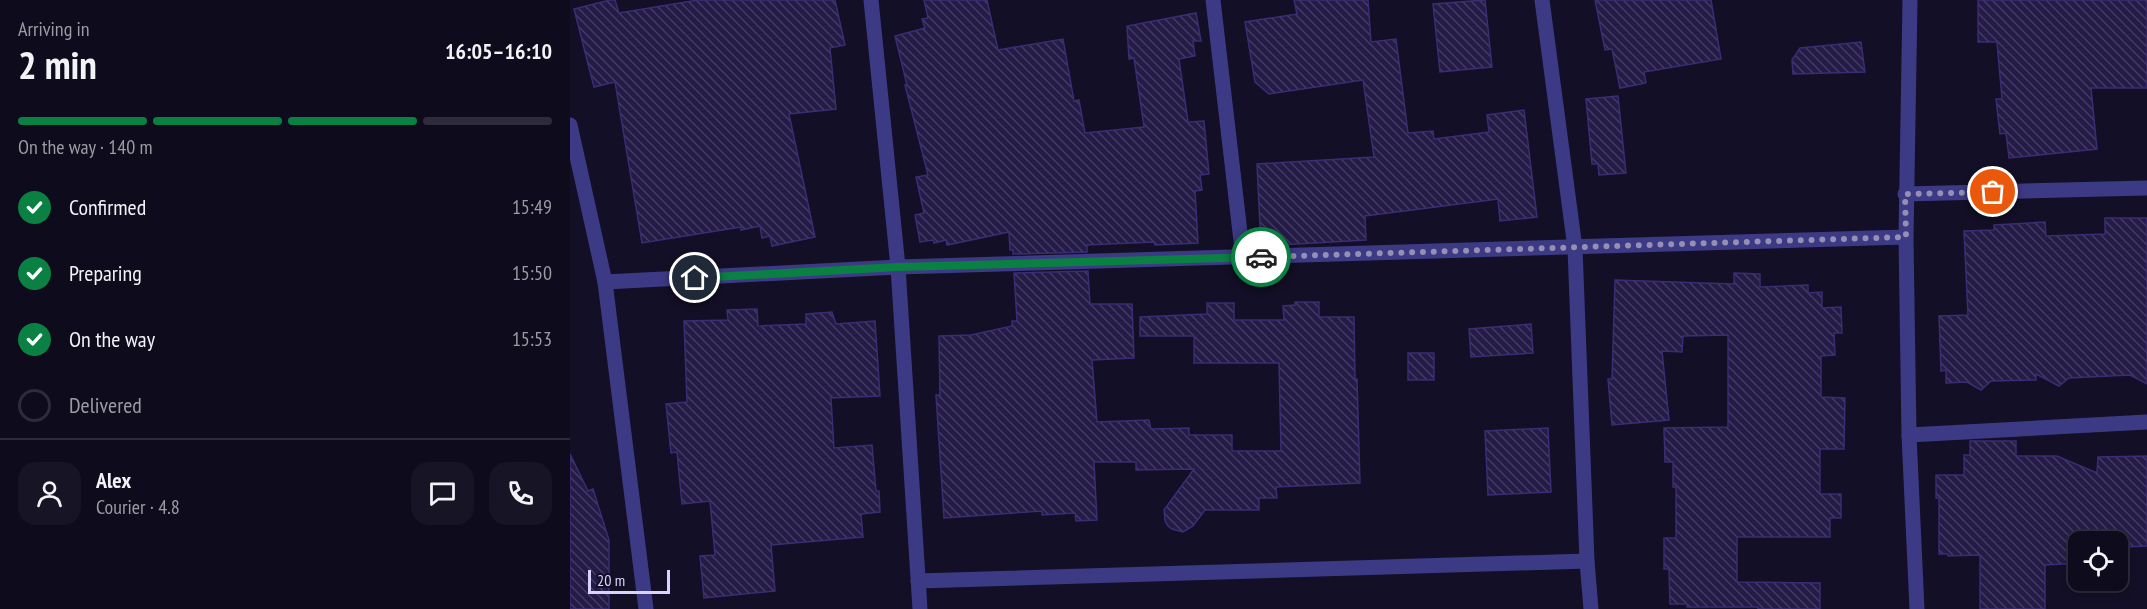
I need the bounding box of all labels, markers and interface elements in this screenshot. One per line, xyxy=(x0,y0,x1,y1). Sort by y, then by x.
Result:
text: Arriving in xyxy=(18,16,90,42)
text: 16:05–16:10 xyxy=(445,37,552,65)
text: 2 min xyxy=(18,39,97,90)
text: On the way · 140 m xyxy=(18,134,153,160)
pin xyxy=(1967,166,2018,217)
icon: bag xyxy=(1976,175,2009,208)
icon: check xyxy=(18,191,51,224)
text: Confirmed xyxy=(69,193,146,221)
text: 15:49 xyxy=(512,194,552,220)
courier xyxy=(1231,227,1291,287)
icon: car xyxy=(1245,241,1278,274)
pin xyxy=(669,252,720,303)
icon: check xyxy=(18,257,51,290)
text: Preparing xyxy=(69,259,142,287)
text: 15:50 xyxy=(512,260,552,286)
icon: home xyxy=(678,261,711,294)
icon: check xyxy=(18,323,51,356)
text: On the way xyxy=(69,325,155,353)
text: 15:53 xyxy=(512,326,552,352)
text: Delivered xyxy=(69,391,142,419)
button: person xyxy=(18,462,81,525)
button: chat xyxy=(411,462,474,525)
button: phone xyxy=(489,462,552,525)
text: Alex xyxy=(96,466,131,494)
text: Courier · 4.8 xyxy=(96,494,180,520)
map controls xyxy=(2068,531,2128,591)
button: locate xyxy=(2068,531,2128,591)
scale bar xyxy=(588,567,670,594)
text: 20 m xyxy=(597,570,625,590)

